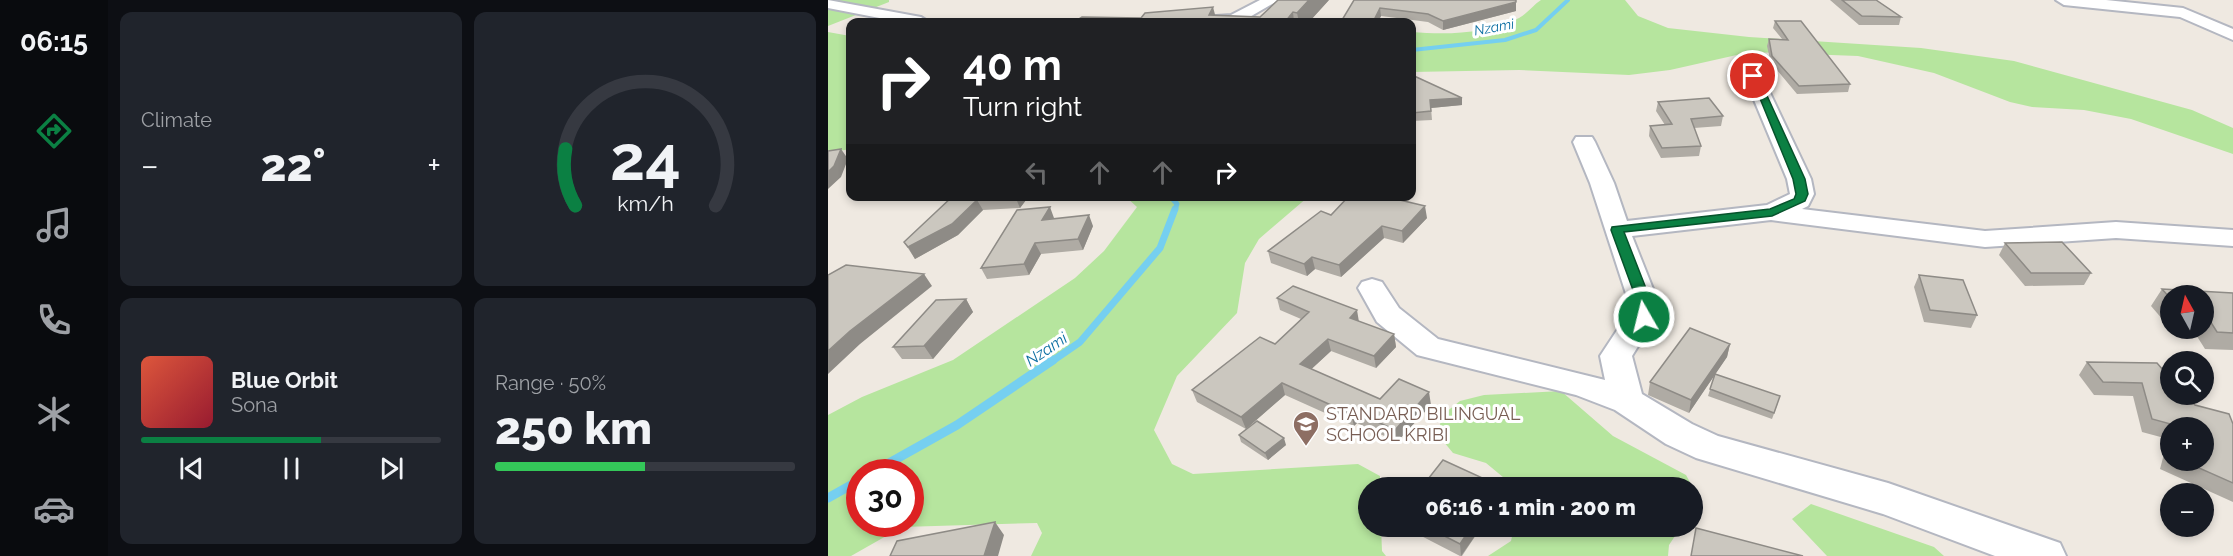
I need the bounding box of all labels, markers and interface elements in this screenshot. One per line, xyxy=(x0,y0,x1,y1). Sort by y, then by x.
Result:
water label: Nzami xyxy=(1473,15,1516,38)
text: 06:15 xyxy=(20,26,88,57)
text: 40 m xyxy=(963,41,1062,90)
icon: right xyxy=(864,42,942,120)
pin xyxy=(1727,50,1778,101)
icon: arrive xyxy=(1736,59,1769,92)
text: Turn right xyxy=(963,91,1082,122)
text: Climate xyxy=(141,108,212,132)
icon: directions xyxy=(33,110,75,152)
text: 24 xyxy=(610,121,680,195)
text: 22° xyxy=(260,139,326,192)
text: − xyxy=(141,146,159,185)
text: + xyxy=(427,146,441,185)
icon: left xyxy=(1020,156,1053,189)
icon: ahead xyxy=(1083,156,1116,189)
icon: ahead xyxy=(1146,156,1179,189)
icon: right xyxy=(1209,156,1242,189)
text: km/h xyxy=(617,191,673,216)
icon: music xyxy=(33,204,75,246)
position arrow xyxy=(1612,285,1676,349)
north arrow xyxy=(2160,285,2214,339)
map controls xyxy=(2160,285,2214,537)
icon: phone xyxy=(33,299,75,341)
water label: Nzami xyxy=(1022,328,1071,370)
button: search xyxy=(2160,351,2214,405)
text: Blue Orbit xyxy=(231,367,338,393)
text: Range · 50% xyxy=(495,371,606,395)
icon: climate xyxy=(33,393,75,435)
text: Sona xyxy=(231,393,278,417)
text: 250 km xyxy=(495,402,652,455)
place label: STANDARD BILINGUAL SCHOOL KRIBI xyxy=(1326,403,1521,445)
school or university icon: STANDARD BILINGUAL SCHOOL KRIBI xyxy=(1291,409,1321,447)
button: + xyxy=(2160,417,2214,471)
icon: previous xyxy=(175,452,208,485)
icon: pause xyxy=(275,452,308,485)
icon: next xyxy=(375,452,408,485)
speed limit sign: 30 xyxy=(846,459,924,537)
button: − xyxy=(2160,483,2214,537)
icon: car xyxy=(33,488,75,530)
text: 06:16 · 1 min · 200 m xyxy=(1425,494,1636,520)

